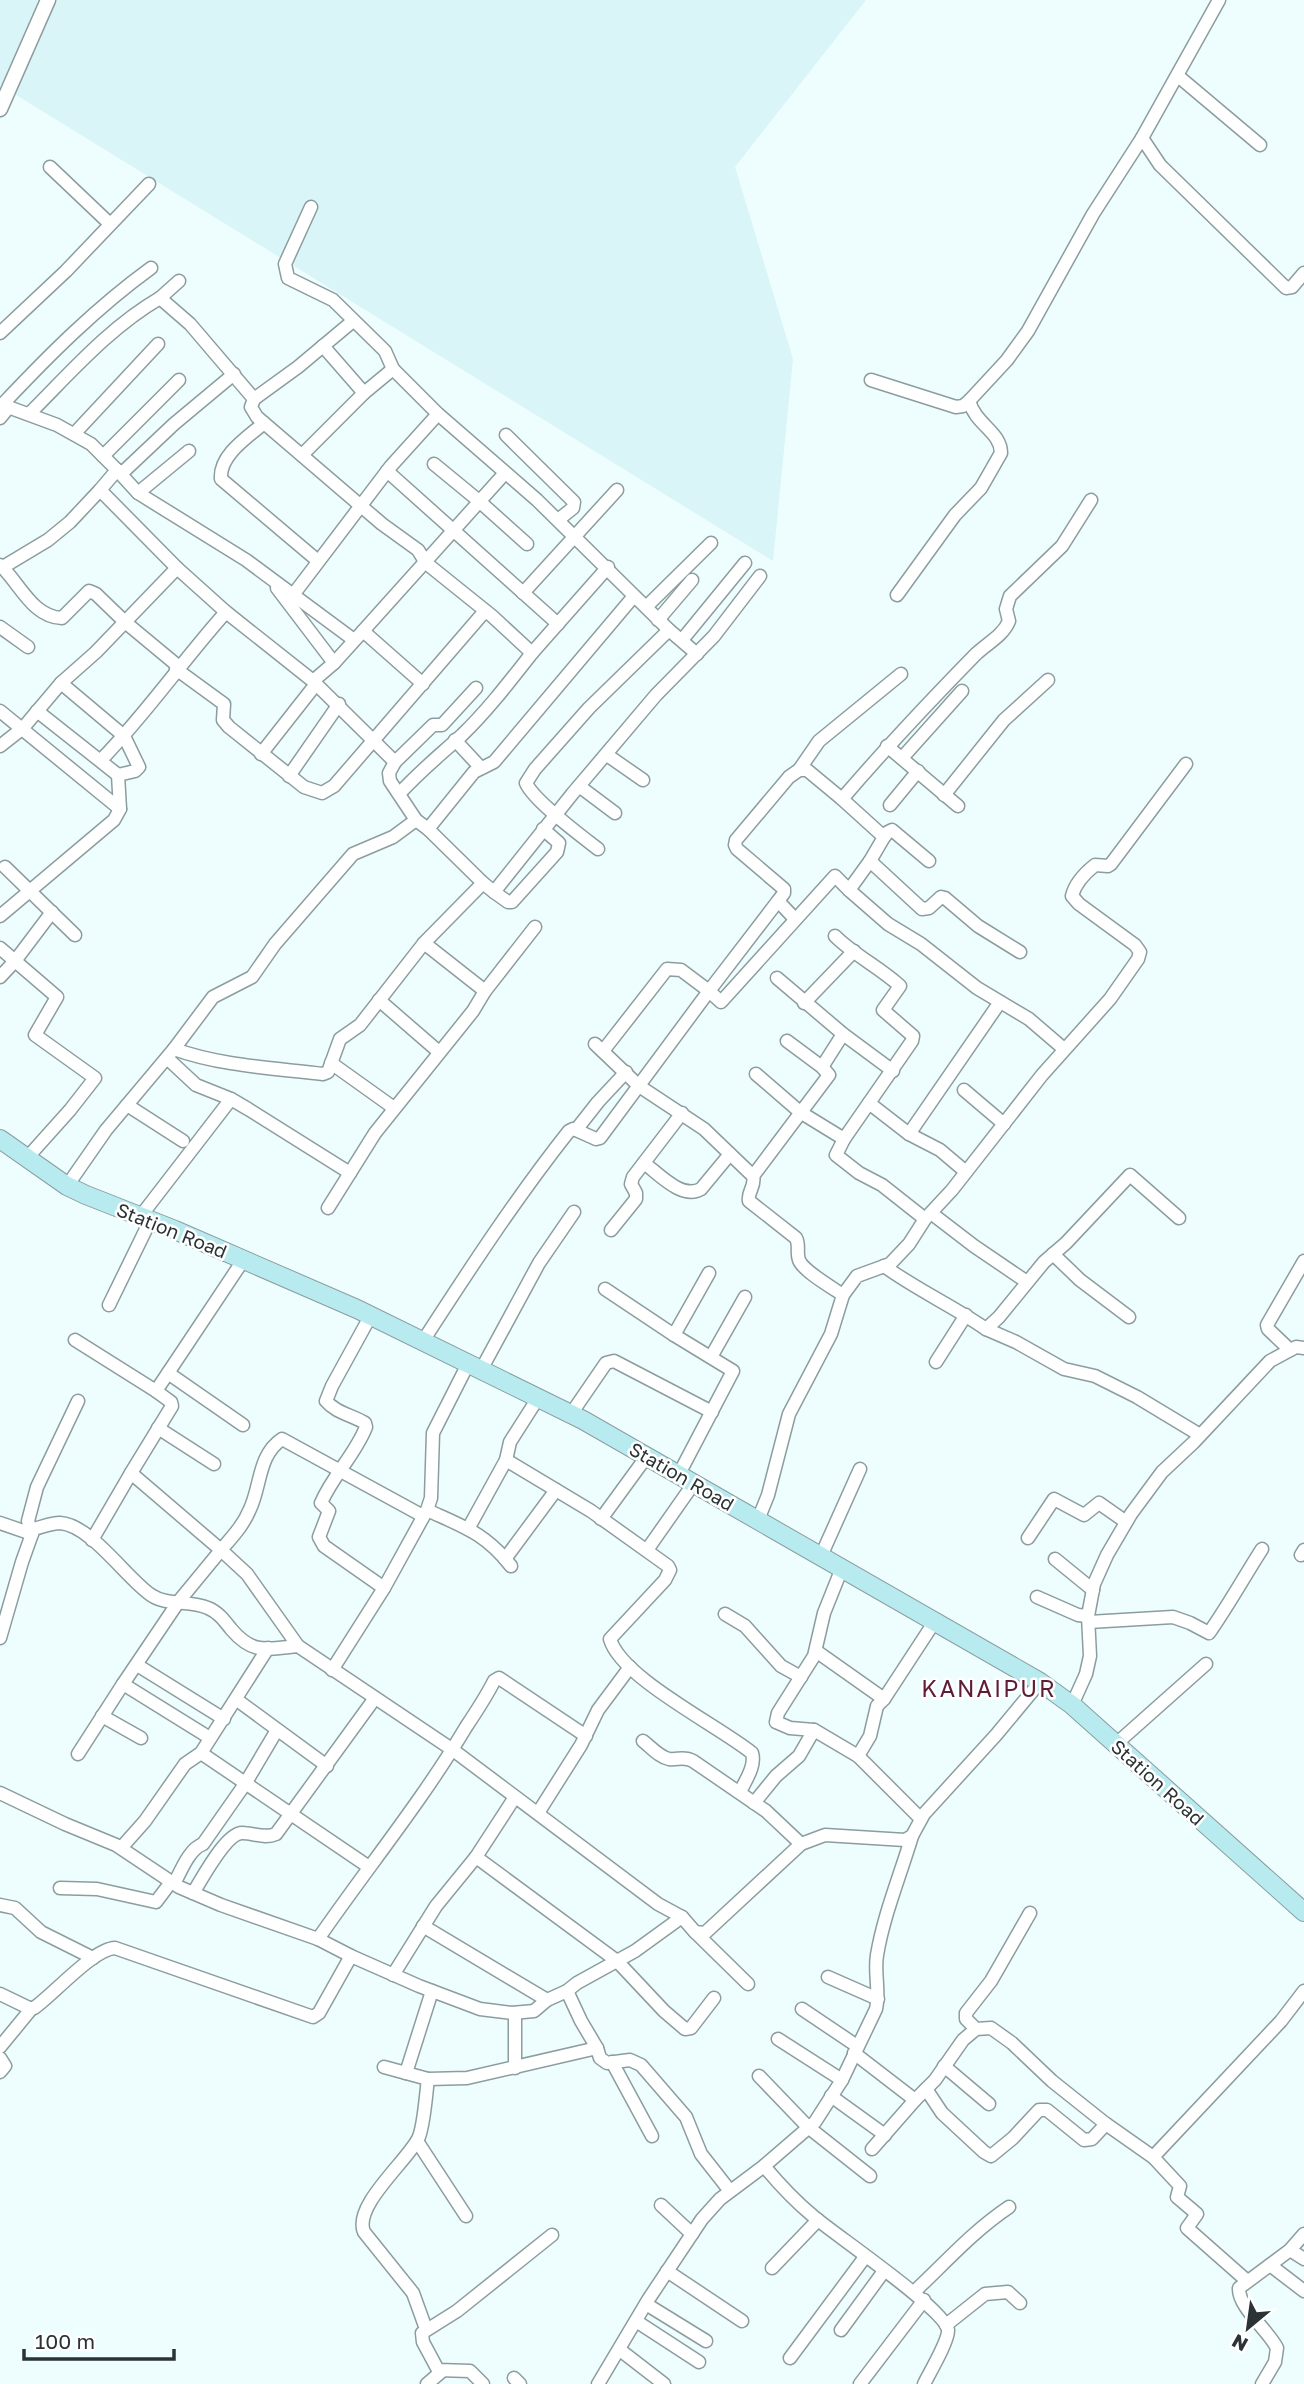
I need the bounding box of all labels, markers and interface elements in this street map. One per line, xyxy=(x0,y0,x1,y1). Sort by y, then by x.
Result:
street label: Station Road xyxy=(113,1197,231,1263)
street label: Station Road xyxy=(626,1437,738,1515)
district label: KANAIPUR xyxy=(921,1674,1057,1702)
street label: Station Road xyxy=(1107,1734,1209,1830)
north arrow xyxy=(1213,2293,1283,2363)
scale bar xyxy=(24,2318,175,2362)
text: 100 m xyxy=(35,2328,95,2354)
text: N xyxy=(1228,2330,1251,2357)

